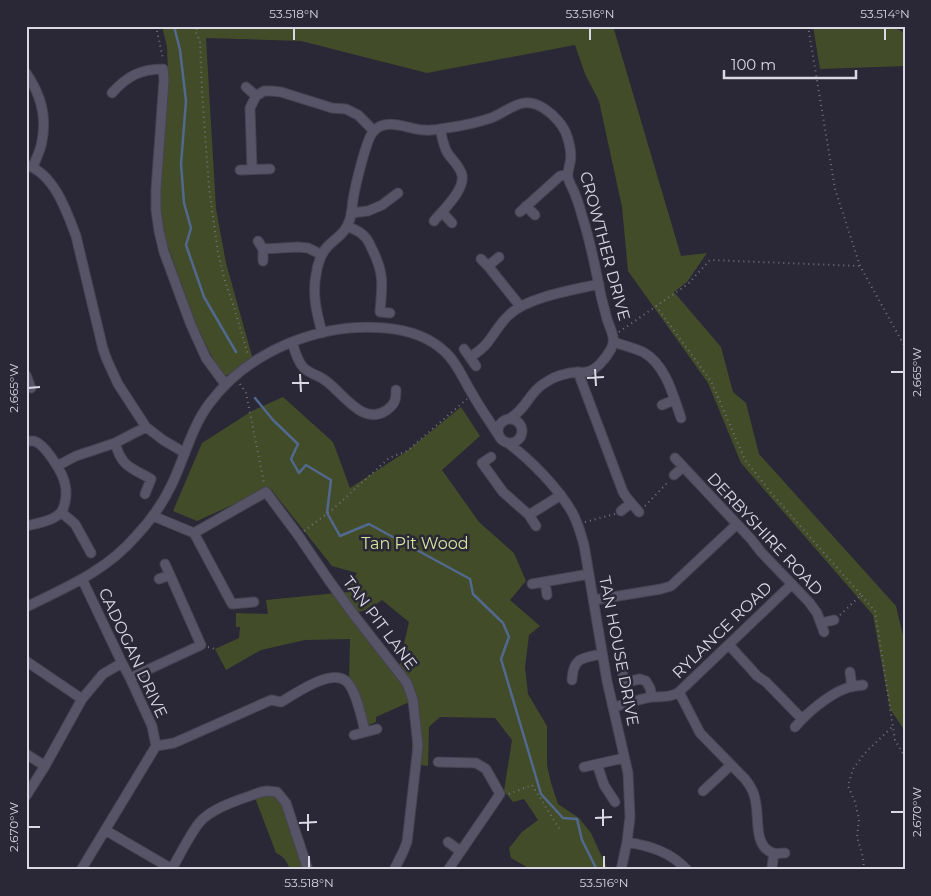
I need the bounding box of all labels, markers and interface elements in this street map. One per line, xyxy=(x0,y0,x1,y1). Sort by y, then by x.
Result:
text: 53.518°N xyxy=(269,6,319,21)
text: 53.516°N xyxy=(565,6,615,21)
text: 53.514°N xyxy=(860,6,910,21)
scale bar xyxy=(724,48,856,80)
text: 100 m xyxy=(731,55,776,74)
street label: CROWTHER DRIVE xyxy=(576,169,634,323)
text: 2.665°W xyxy=(909,347,924,397)
text: 2.665°W xyxy=(6,363,21,413)
street label: DERBYSHIRE ROAD xyxy=(703,469,827,599)
park label: Tan Pit Wood xyxy=(361,534,469,553)
street label: TAN PIT LANE xyxy=(339,573,421,673)
street label: TAN HOUSE DRIVE xyxy=(595,575,643,727)
street label: RYLANCE ROAD xyxy=(668,578,776,682)
street label: CADOGAN DRIVE xyxy=(95,585,171,721)
text: 2.670°W xyxy=(909,787,924,837)
text: 2.670°W xyxy=(6,802,21,852)
text: 53.518°N xyxy=(284,875,334,890)
text: 53.516°N xyxy=(579,875,629,890)

